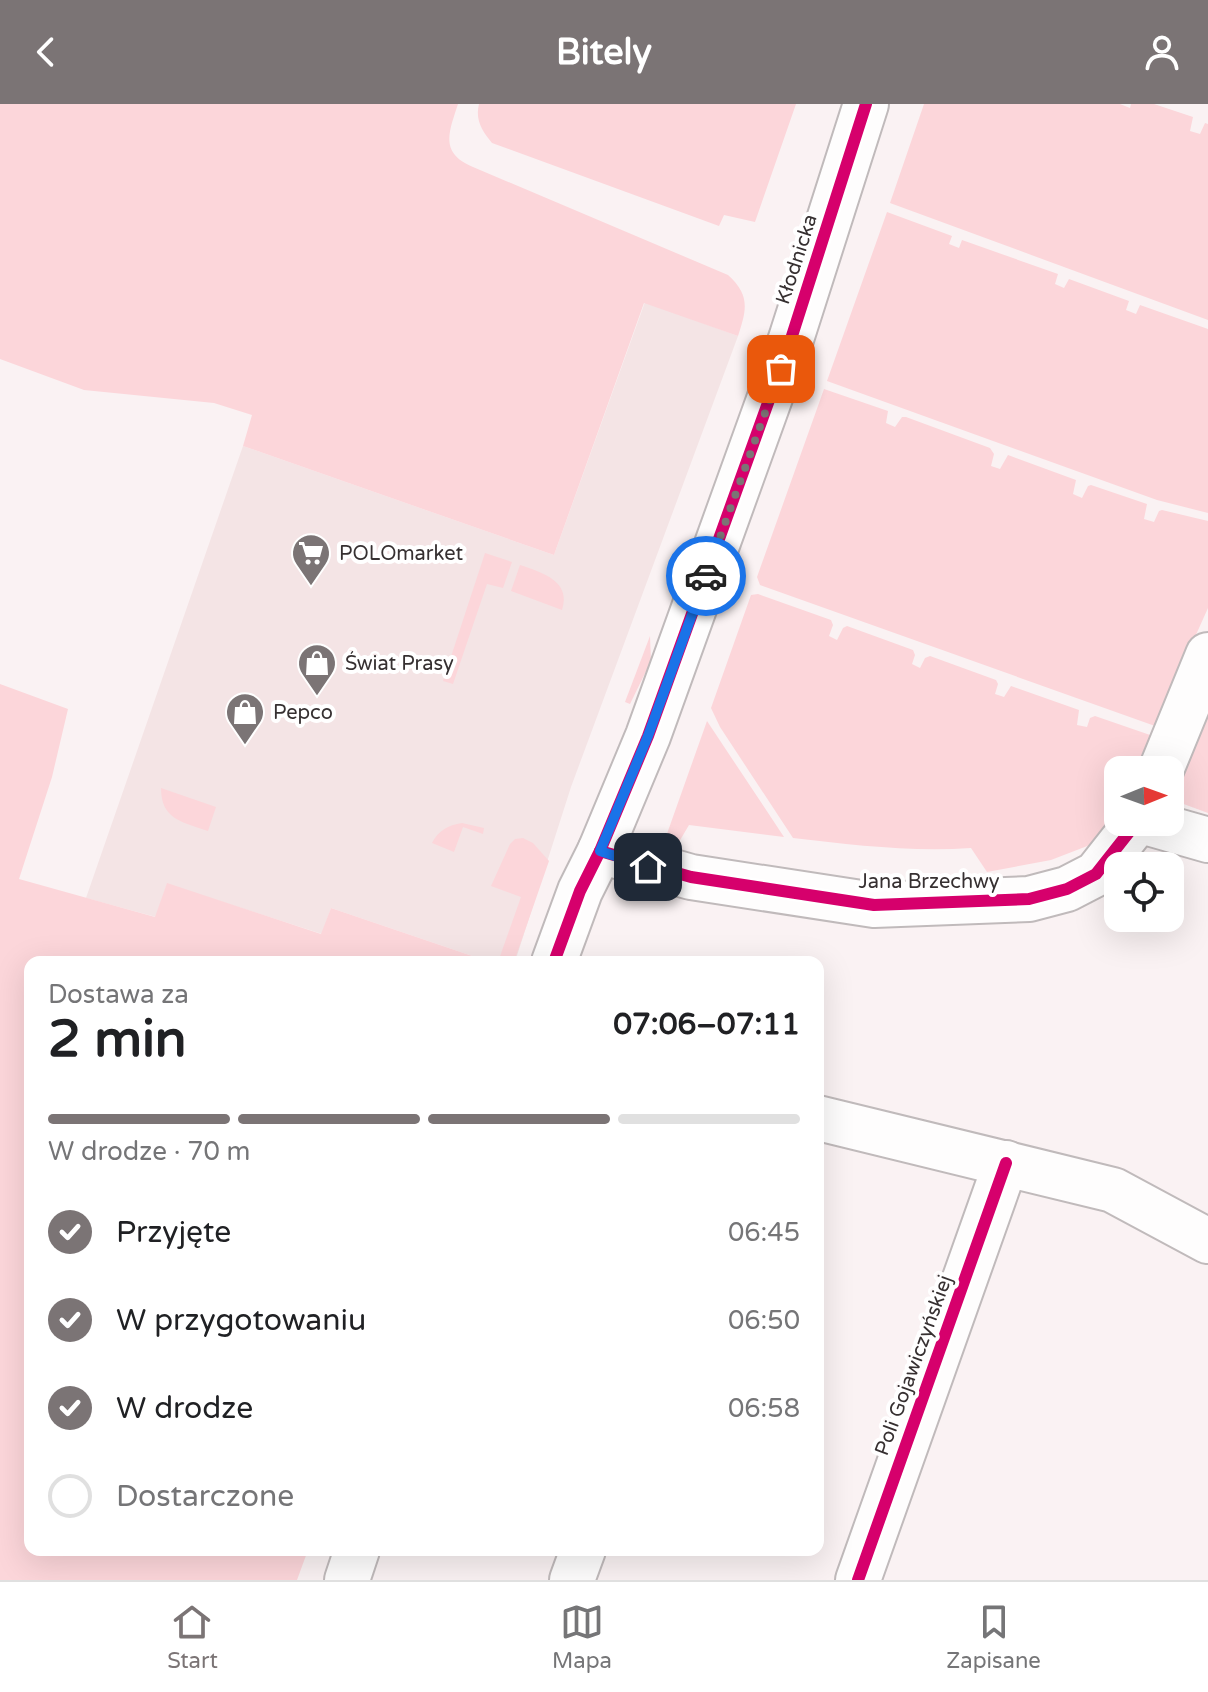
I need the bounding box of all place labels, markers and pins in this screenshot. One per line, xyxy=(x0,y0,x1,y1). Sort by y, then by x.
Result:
pin xyxy=(747,335,815,403)
supermarket icon: POLOmarket xyxy=(290,532,332,587)
place label: POLOmarket xyxy=(339,542,464,566)
shop icon: Świat Prasy xyxy=(296,642,338,697)
place label: Świat Prasy xyxy=(345,651,454,676)
shop icon: Pepco xyxy=(224,691,266,746)
place label: Pepco xyxy=(273,701,333,725)
pin xyxy=(614,833,682,901)

